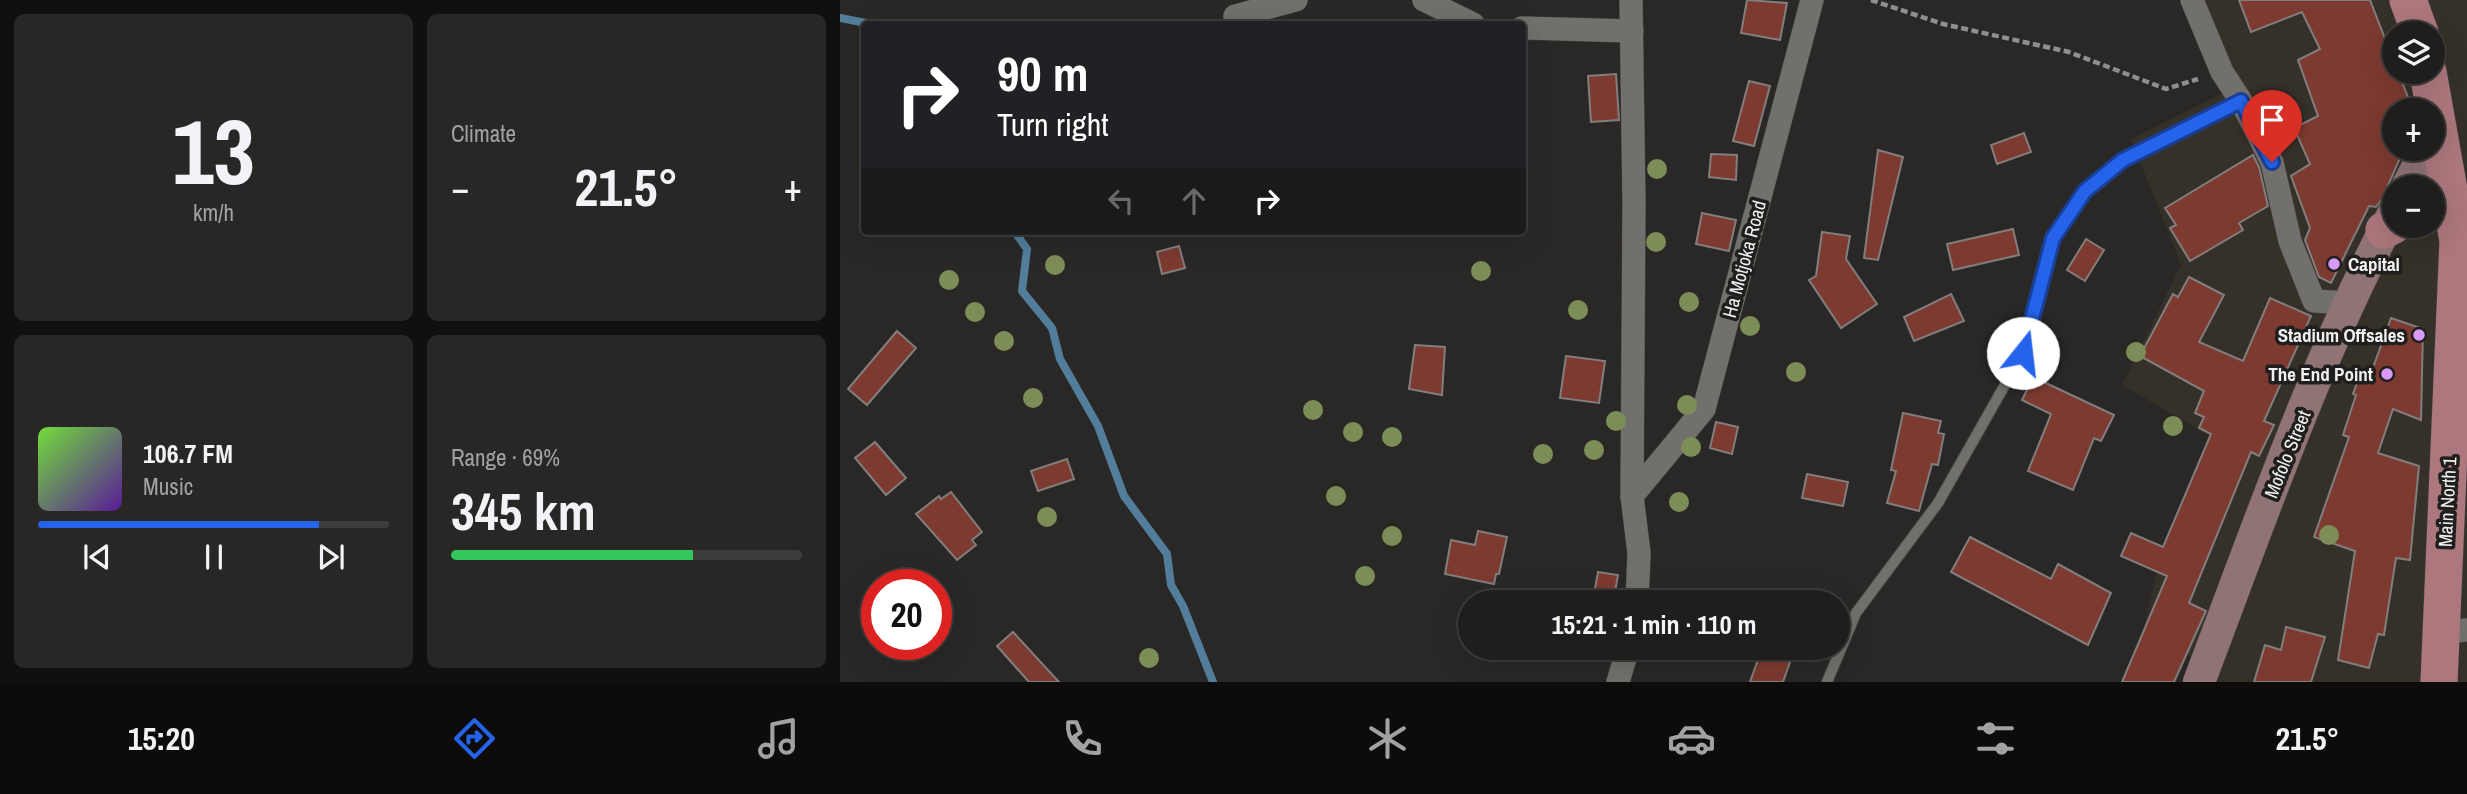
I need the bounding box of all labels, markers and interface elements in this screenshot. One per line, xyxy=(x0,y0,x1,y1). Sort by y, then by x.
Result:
map controls xyxy=(2382,21,2445,238)
button: layers xyxy=(2382,21,2445,84)
text: 90 m xyxy=(997,40,1089,106)
icon: right xyxy=(882,49,973,140)
text: 13 xyxy=(172,90,255,212)
pin xyxy=(2242,90,2302,162)
button: + xyxy=(2382,98,2445,161)
icon: arrive xyxy=(2253,101,2291,139)
text: Turn right xyxy=(997,103,1109,146)
text: Climate xyxy=(451,118,516,149)
text: 21.5° xyxy=(575,152,678,222)
text: − xyxy=(451,162,469,213)
text: + xyxy=(784,162,802,213)
button: − xyxy=(2382,175,2445,238)
icon: left xyxy=(1102,182,1140,220)
icon: ahead xyxy=(1175,182,1213,220)
icon: right xyxy=(1248,182,1286,220)
text: km/h xyxy=(193,197,234,228)
street label: Ha Motjoka Road xyxy=(1716,197,1772,321)
place label: Capital xyxy=(2348,251,2400,277)
marker: Capital xyxy=(2326,256,2342,272)
position arrow xyxy=(1986,316,2060,390)
place label: Stadium Offsales xyxy=(2278,322,2405,348)
marker: Stadium Offsales xyxy=(2411,327,2427,343)
place label: The End Point xyxy=(2268,361,2373,387)
marker: The End Point xyxy=(2379,366,2395,382)
street label: Mofolo Street xyxy=(2258,406,2317,502)
text: 106.7 FM xyxy=(143,436,233,471)
text: Range · 69% xyxy=(451,442,560,473)
street label: Main North 1 xyxy=(2432,456,2462,548)
text: Music xyxy=(143,471,193,502)
text: 345 km xyxy=(451,476,596,546)
icon: previous xyxy=(78,538,116,576)
icon: pause xyxy=(195,538,233,576)
icon: next xyxy=(312,538,350,576)
speed limit sign: 20 xyxy=(861,569,952,660)
text: 15:21 · 1 min · 110 m xyxy=(1551,607,1757,642)
icon: directions xyxy=(450,714,499,763)
icon: music xyxy=(754,714,803,763)
icon: phone xyxy=(1058,714,1107,763)
icon: climate xyxy=(1363,714,1412,763)
icon: car xyxy=(1667,714,1716,763)
icon: filters xyxy=(1971,714,2020,763)
text: 15:20 xyxy=(128,717,195,760)
text: 21.5° xyxy=(2275,717,2339,760)

